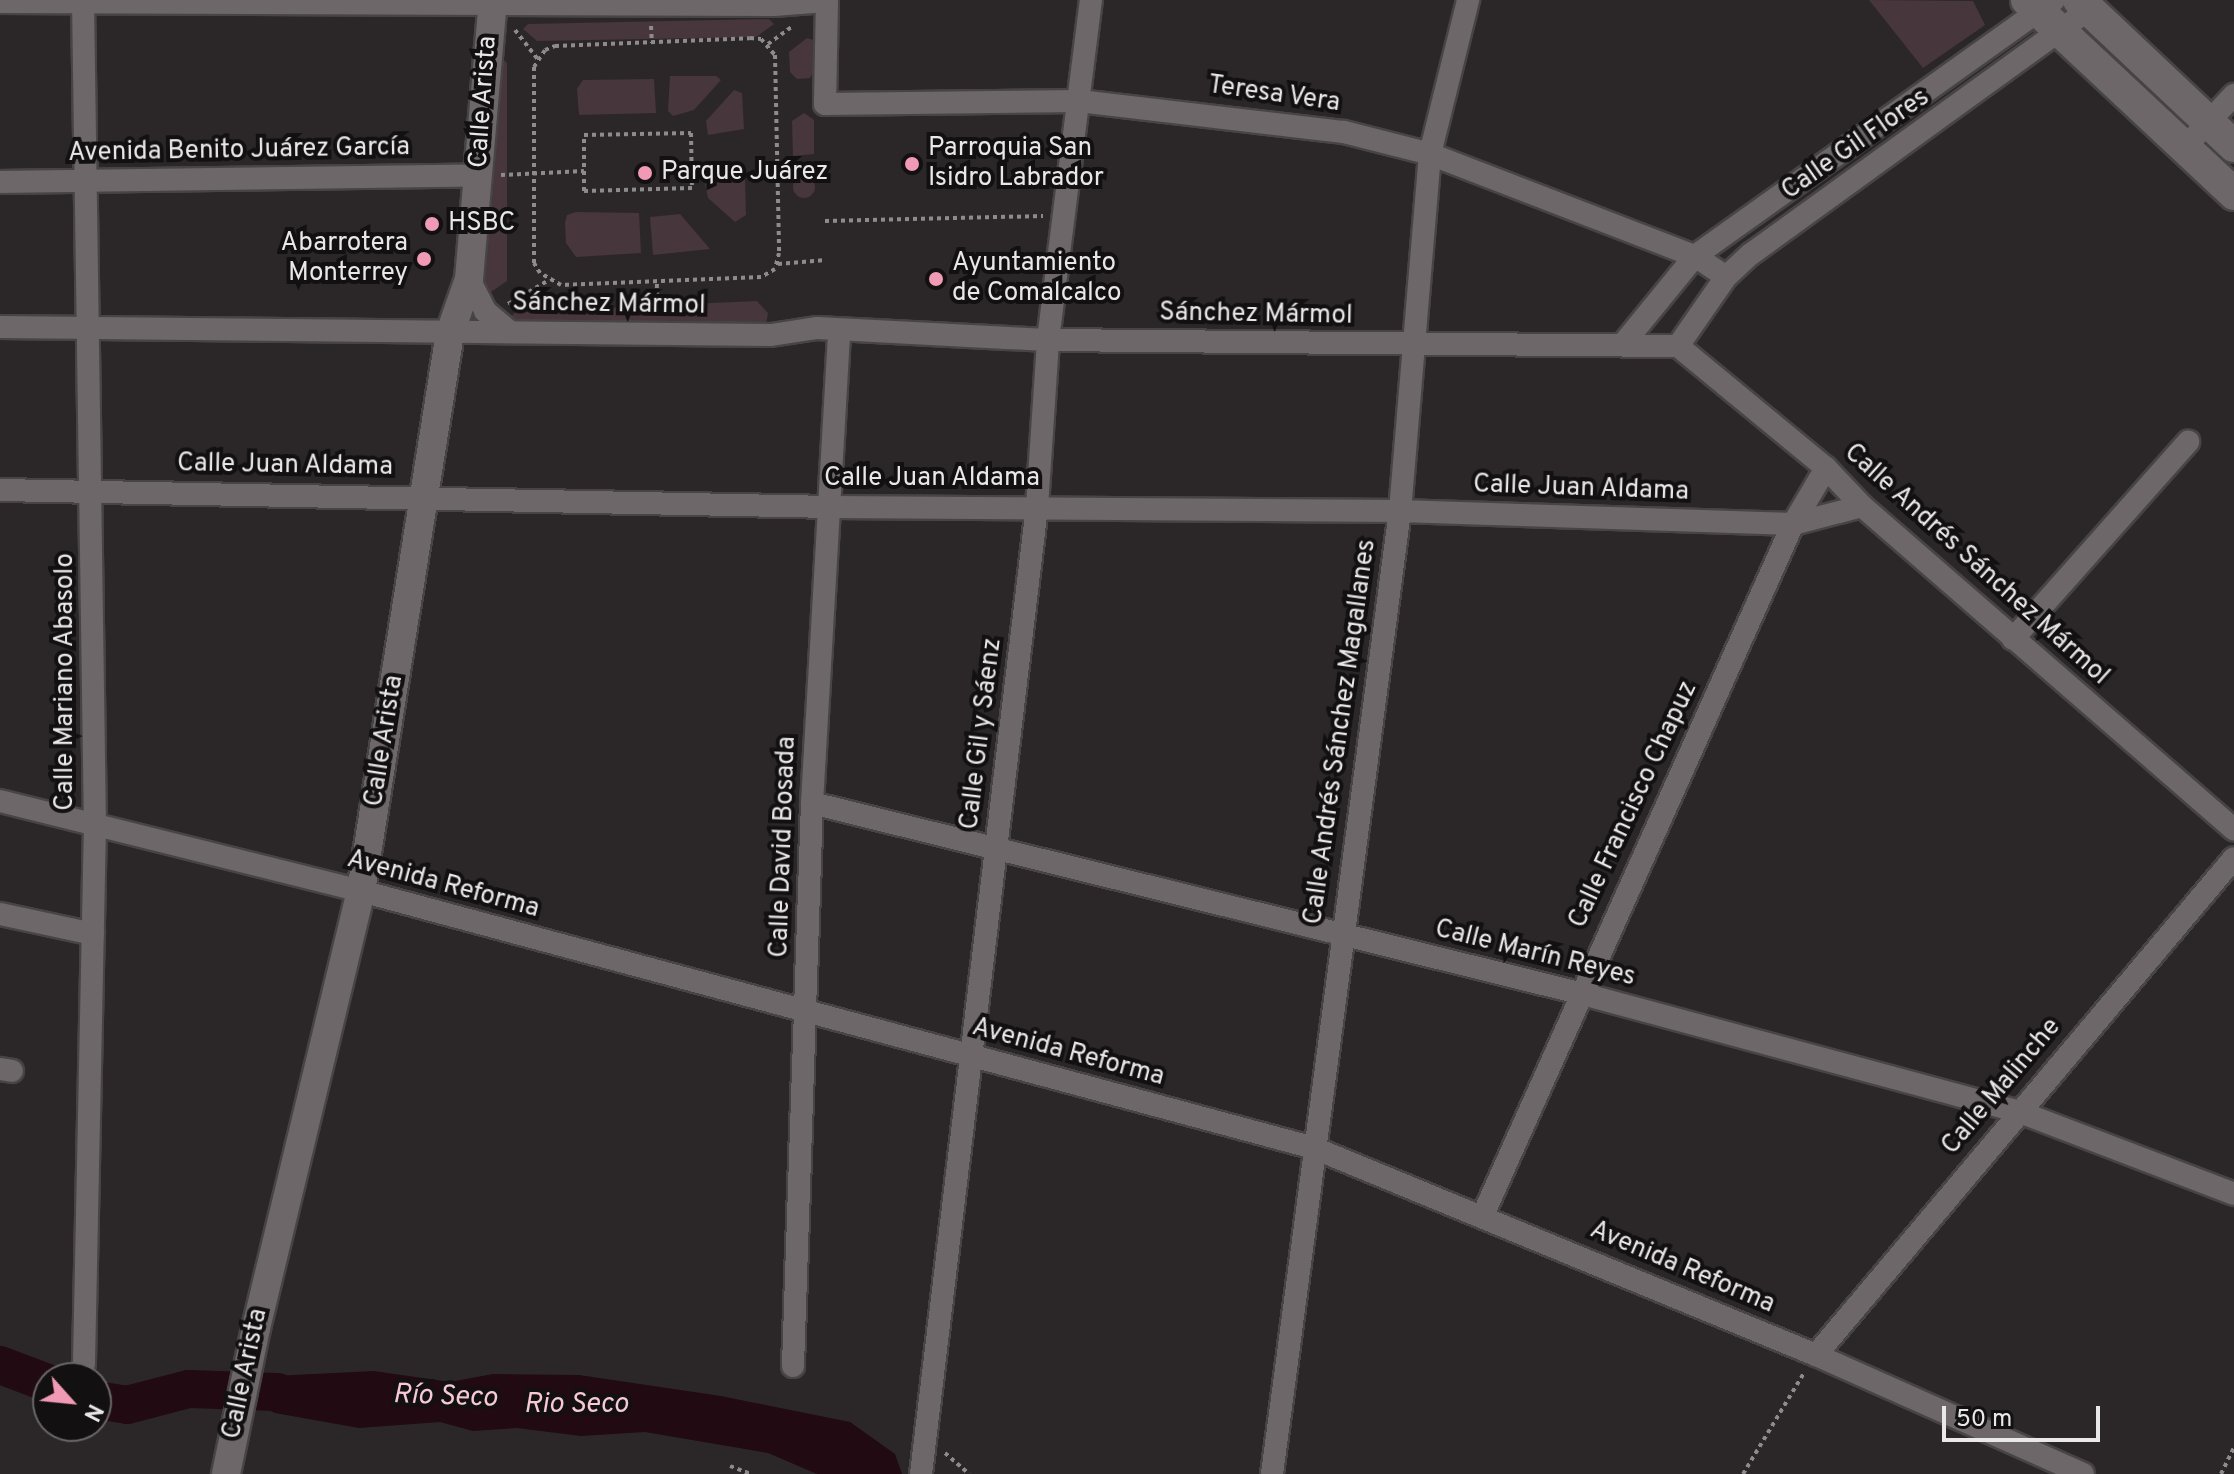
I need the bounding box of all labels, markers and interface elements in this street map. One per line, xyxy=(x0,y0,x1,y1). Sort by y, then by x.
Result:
street label: Calle Arista xyxy=(464,34,504,170)
street label: Teresa Vera xyxy=(1205,70,1343,120)
street label: Calle Gil Flores xyxy=(1776,83,1936,207)
street label: Avenida Benito Juárez García xyxy=(68,132,410,170)
place label: Parroquia San Isidro Labrador xyxy=(928,133,1104,194)
marker: Parroquia San Isidro Labrador xyxy=(903,155,921,173)
place label: Parque Juárez xyxy=(661,157,828,189)
marker: Parque Juárez xyxy=(636,164,654,182)
place label: HSBC xyxy=(448,208,515,240)
marker: HSBC xyxy=(423,215,441,233)
place label: Abarrotera Monterrey xyxy=(281,228,408,290)
place label: Ayuntamiento de Comalcalco xyxy=(952,248,1122,310)
marker: Abarrotera Monterrey xyxy=(415,250,433,268)
marker: Ayuntamiento de Comalcalco xyxy=(927,270,945,288)
street label: Sánchez Mármol xyxy=(512,288,706,322)
street label: Sánchez Mármol xyxy=(1159,298,1353,332)
street label: Calle Andrés Sánchez Mármol xyxy=(1837,437,2115,693)
street label: Calle Juan Aldama xyxy=(176,449,394,483)
street label: Calle Juan Aldama xyxy=(824,463,1040,495)
street label: Calle Juan Aldama xyxy=(1472,470,1690,508)
street label: Calle Andrés Sánchez Magallanes xyxy=(1298,537,1384,927)
street label: Calle Mariano Abasolo xyxy=(50,553,82,811)
street label: Calle Gil y Sáenz xyxy=(955,636,1009,832)
street label: Calle Arista xyxy=(359,673,411,809)
street label: Calle Francisco Chapuz xyxy=(1563,677,1705,933)
street label: Calle David Bosada xyxy=(765,736,803,958)
street label: Avenida Reforma xyxy=(343,844,543,926)
street label: Calle Marín Reyes xyxy=(1432,914,1638,994)
street label: Avenida Reforma xyxy=(968,1012,1168,1094)
street label: Calle Malinche xyxy=(1936,1012,2068,1162)
street label: Avenida Reforma xyxy=(1585,1215,1779,1321)
street label: Calle Arista xyxy=(217,1305,275,1443)
north arrow xyxy=(32,1362,112,1442)
water label: Río Seco xyxy=(392,1378,498,1416)
water label: Rio Seco xyxy=(524,1388,628,1422)
scale bar xyxy=(1946,1390,2104,1440)
text: N xyxy=(76,1399,108,1425)
text: 50 m xyxy=(1956,1405,2012,1435)

